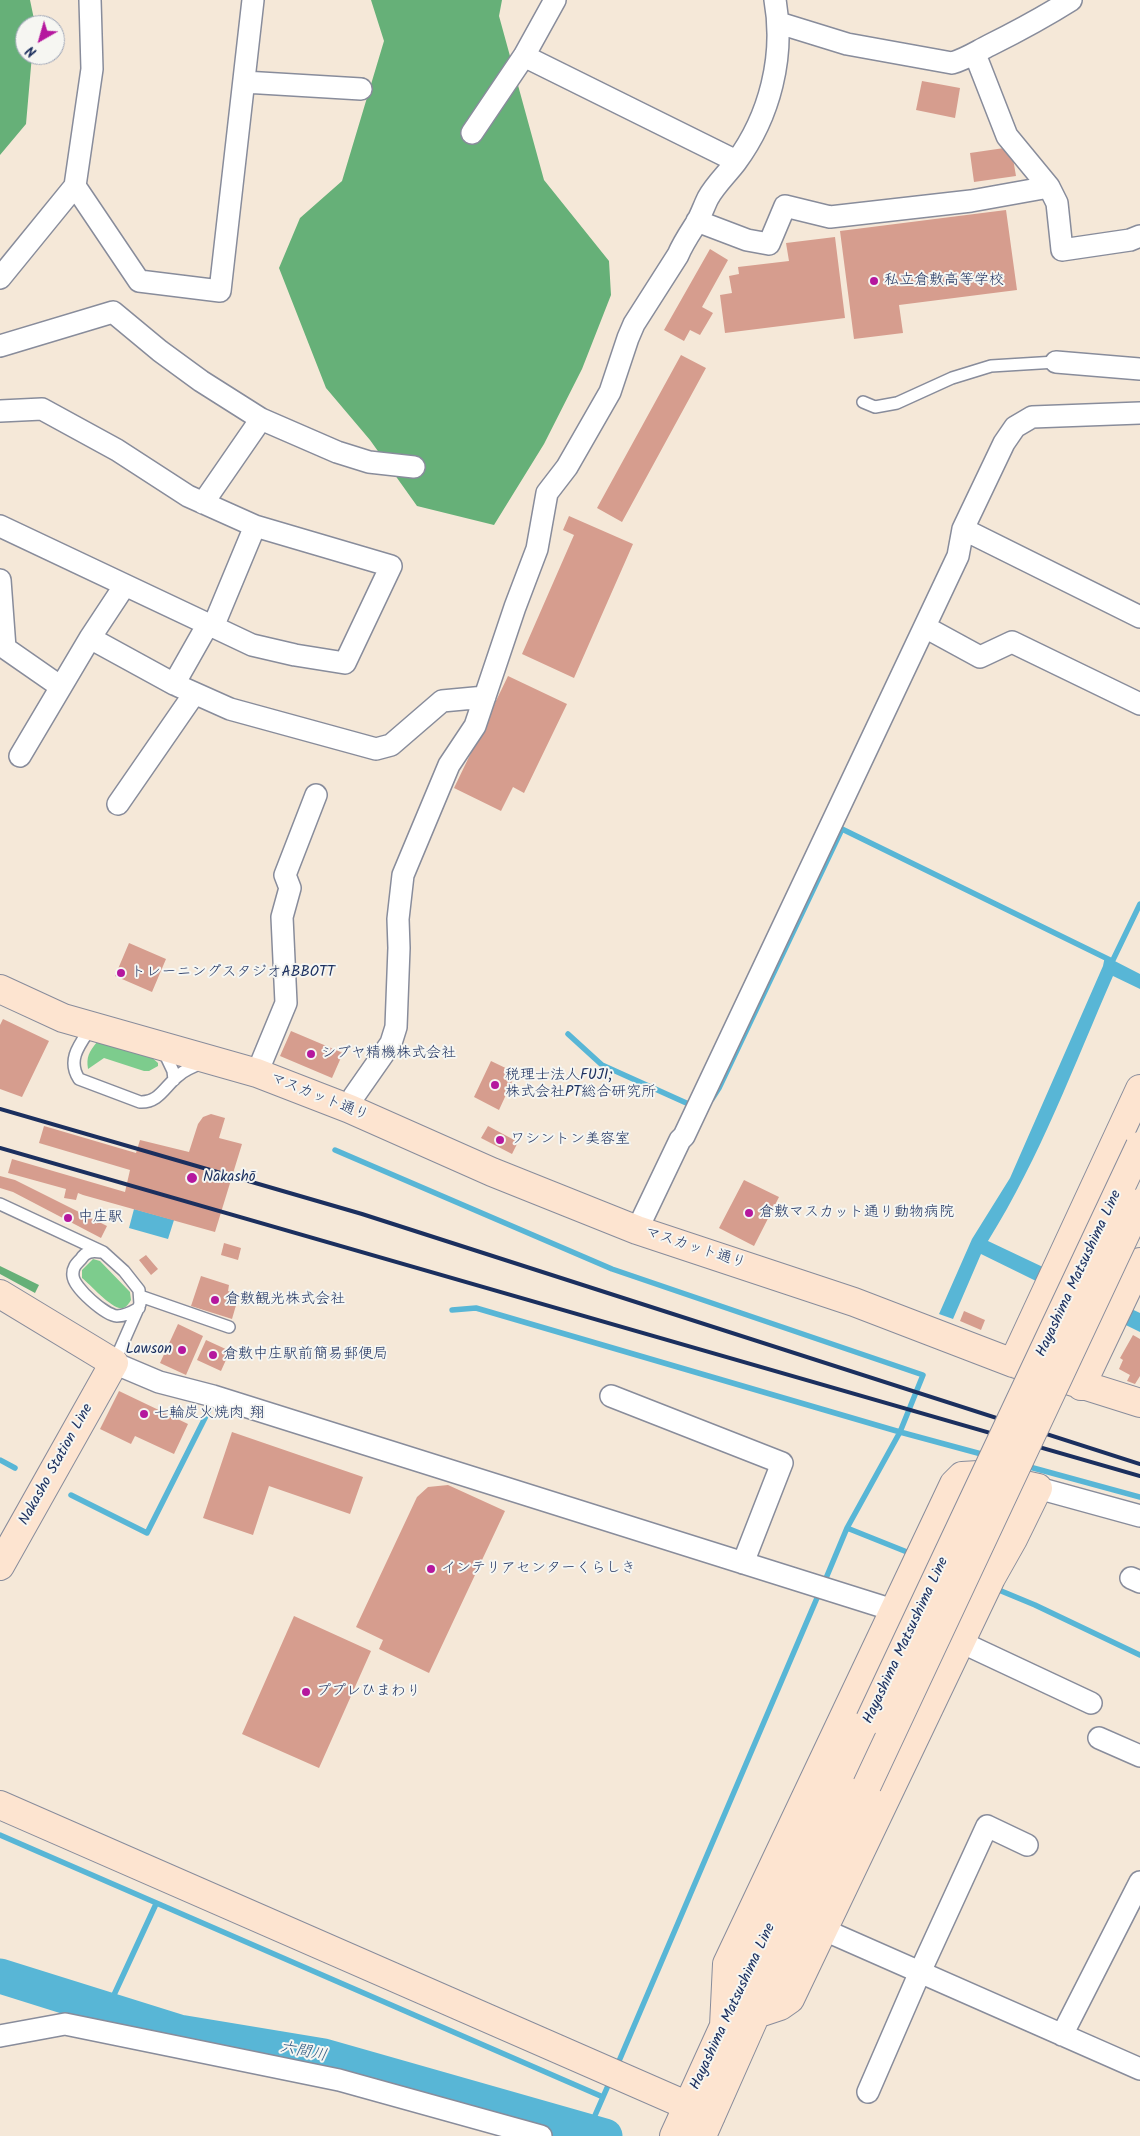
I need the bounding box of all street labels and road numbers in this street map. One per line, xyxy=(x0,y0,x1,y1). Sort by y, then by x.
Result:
street label: マスカット通り xyxy=(267,1070,371,1126)
street label: Hayashima Matsushima Line xyxy=(1033,1188,1127,1360)
street label: マスカット通り xyxy=(642,1224,748,1274)
street label: Nakasho Station Line xyxy=(16,1401,98,1529)
street label: Hayashima Matsushima Line xyxy=(860,1555,954,1727)
street label: Hayashima Matsushima Line xyxy=(687,1921,781,2093)

